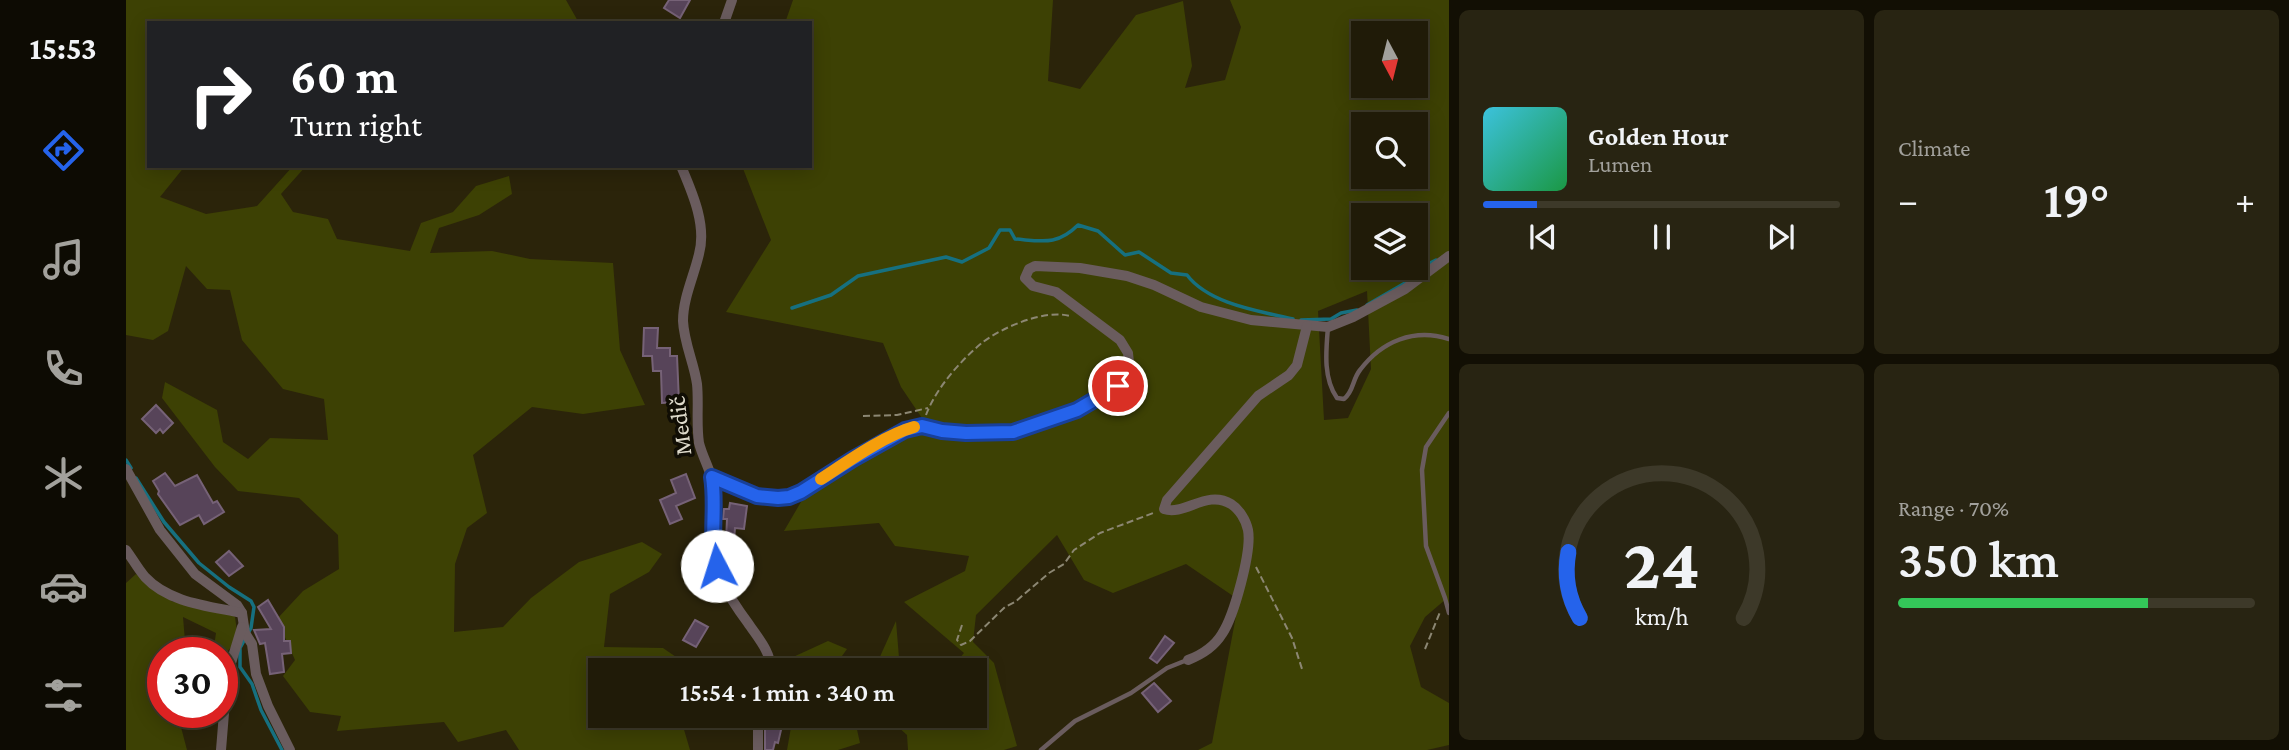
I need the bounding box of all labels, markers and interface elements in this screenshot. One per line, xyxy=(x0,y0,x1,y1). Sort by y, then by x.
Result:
north arrow xyxy=(1351,21,1428,98)
map controls xyxy=(1351,21,1428,280)
text: 15:53 xyxy=(29,30,97,66)
icon: right xyxy=(175,49,266,140)
text: 60 m xyxy=(290,49,397,104)
text: Turn right xyxy=(290,107,422,143)
button: search xyxy=(1351,112,1428,189)
text: Golden Hour xyxy=(1588,122,1729,151)
icon: directions xyxy=(39,126,88,175)
text: Climate xyxy=(1898,135,1970,161)
text: Lumen xyxy=(1588,151,1652,177)
text: 19° xyxy=(2044,170,2109,228)
text: − xyxy=(1898,179,1918,221)
text: + xyxy=(2235,179,2255,221)
button: layers xyxy=(1351,203,1428,280)
icon: previous xyxy=(1524,218,1562,256)
icon: pause xyxy=(1643,218,1681,256)
icon: next xyxy=(1762,218,1800,256)
icon: music xyxy=(39,235,88,284)
icon: phone xyxy=(39,344,88,393)
pin xyxy=(1088,356,1148,416)
icon: arrive xyxy=(1099,367,1137,405)
street label: Medič xyxy=(662,395,697,457)
icon: climate xyxy=(39,453,88,502)
text: Range · 70% xyxy=(1898,495,2009,521)
text: 24 xyxy=(1623,523,1700,604)
position arrow xyxy=(680,529,754,603)
text: 350 km xyxy=(1898,530,2059,588)
icon: car xyxy=(39,562,88,611)
text: km/h xyxy=(1635,603,1688,630)
speed limit sign: 30 xyxy=(147,637,238,728)
icon: filters xyxy=(39,671,88,720)
text: 15:54 · 1 min · 340 m xyxy=(680,678,895,707)

